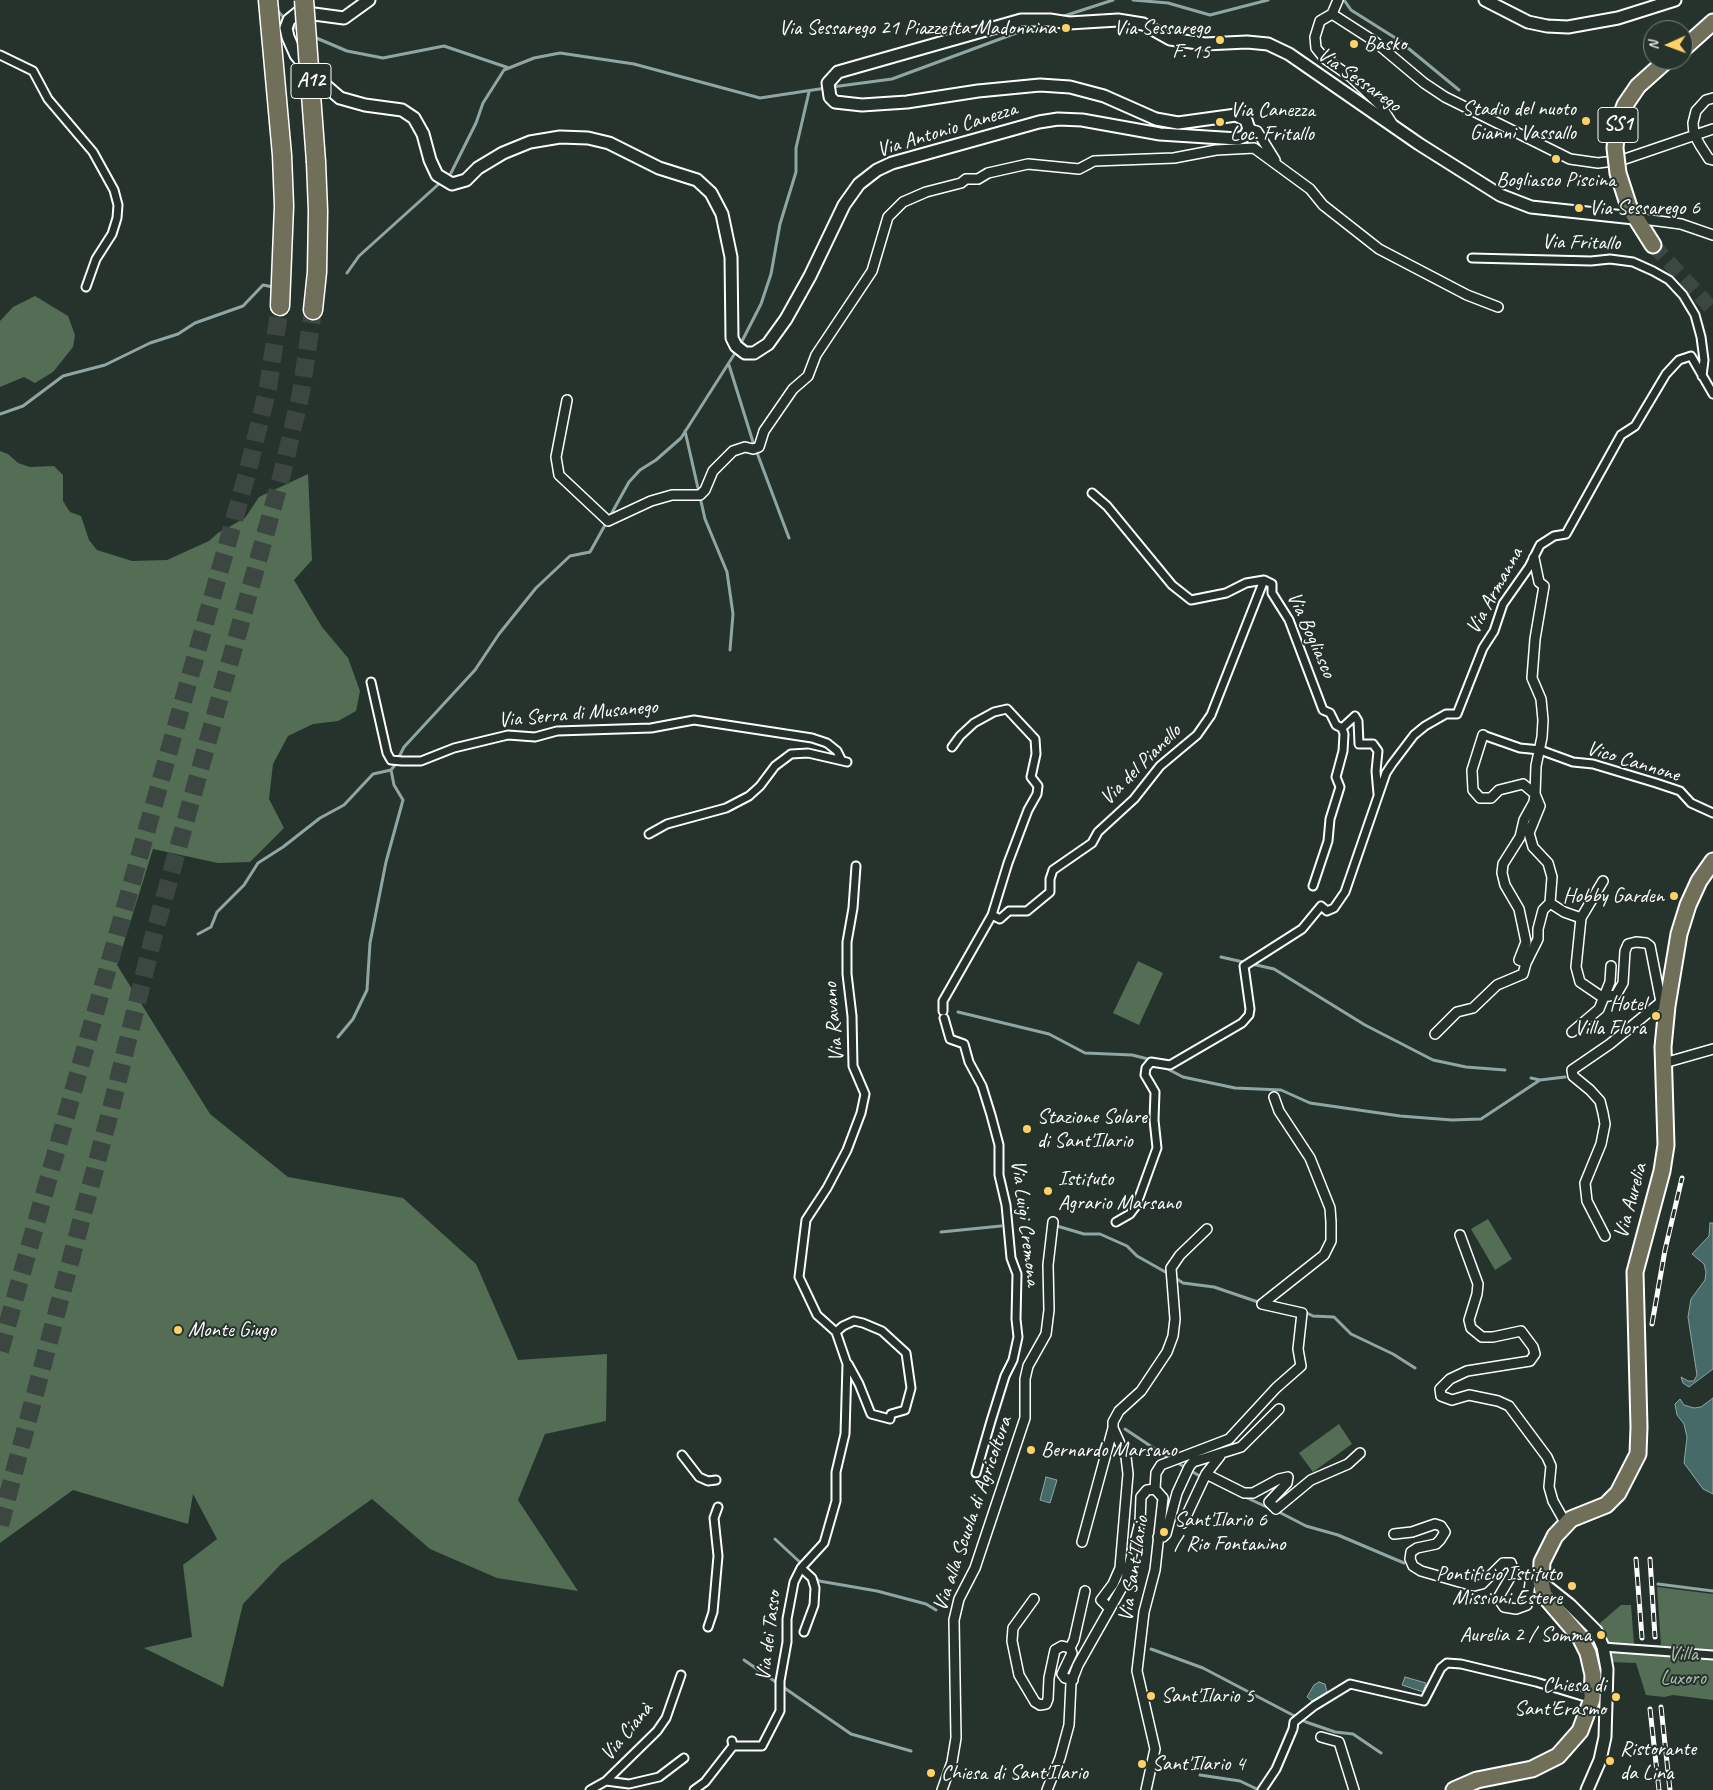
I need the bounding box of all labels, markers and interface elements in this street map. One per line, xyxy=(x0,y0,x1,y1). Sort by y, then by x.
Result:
place label: Via Sessarego 21 Piazzetta Madonnina xyxy=(779,15,1056,41)
place label: Via Sessarego F. 15 xyxy=(1114,15,1210,65)
north arrow xyxy=(1643,20,1693,70)
marker: Via Sessarego 21 Piazzetta Madonnina xyxy=(1060,22,1072,34)
place label: Basko xyxy=(1364,31,1406,57)
marker: Via Sessarego F. 15 xyxy=(1214,34,1226,46)
marker: Basko xyxy=(1348,38,1360,50)
text: N xyxy=(1645,41,1662,50)
street label: Via Sessarego xyxy=(1312,42,1406,118)
road number: A12 xyxy=(291,64,331,98)
place label: Stadio del nuoto Gianni Vassallo xyxy=(1462,96,1576,146)
street label: Via Antonio Canezza xyxy=(874,97,1020,163)
place label: Via Canezza Loc. Fritallo xyxy=(1230,97,1315,147)
road number: SS1 xyxy=(1598,108,1638,142)
marker: Stadio del nuoto Gianni Vassallo xyxy=(1580,115,1592,127)
marker: Via Canezza Loc. Fritallo xyxy=(1214,116,1226,128)
marker: Bogliasco Piscina xyxy=(1550,153,1562,165)
place label: Bogliasco Piscina xyxy=(1496,167,1616,193)
place label: Via Sessarego 6 xyxy=(1589,195,1700,221)
marker: Via Sessarego 6 xyxy=(1573,202,1585,214)
street label: Via Fritallo xyxy=(1542,230,1620,256)
street label: Via Armanna xyxy=(1461,543,1529,639)
street label: Via Bogliasco xyxy=(1281,588,1341,682)
street label: Via Serra di Musanego xyxy=(497,694,659,734)
street label: Via del Pianello xyxy=(1095,719,1187,811)
street label: Vico Cannone xyxy=(1583,736,1683,788)
place label: Hobby Garden xyxy=(1563,883,1664,909)
marker: Hobby Garden xyxy=(1668,890,1680,902)
street label: Via Ravano xyxy=(818,981,850,1063)
place label: Hotel Villa Flora xyxy=(1574,991,1646,1041)
marker: Hotel Villa Flora xyxy=(1650,1010,1662,1022)
place label: Stazione Solare di Sant'Ilario xyxy=(1037,1104,1147,1154)
marker: Stazione Solare di Sant'Ilario xyxy=(1021,1123,1033,1135)
street label: Via Luigi Cremona xyxy=(1005,1159,1045,1287)
street label: Via Aurelia xyxy=(1609,1161,1653,1241)
place label: Istituto Agrario Marsano xyxy=(1058,1166,1181,1216)
marker: Istituto Agrario Marsano xyxy=(1042,1185,1054,1197)
place label: Monte Giugo xyxy=(188,1317,276,1343)
marker: Monte Giugo xyxy=(172,1324,184,1336)
street label: Via alla Scuola di Agricoltura xyxy=(928,1413,1018,1615)
place label: Bernardo Marsano xyxy=(1041,1437,1177,1463)
marker: Bernardo Marsano xyxy=(1025,1444,1037,1456)
place label: Sant'Ilario 6 / Rio Fontanino xyxy=(1174,1507,1285,1557)
street label: Via Sant'Ilario xyxy=(1113,1515,1155,1623)
marker: Sant'Ilario 6 / Rio Fontanino xyxy=(1158,1526,1170,1538)
place label: Pontificio Istituto Missioni Estere xyxy=(1436,1561,1562,1611)
marker: Pontificio Istituto Missioni Estere xyxy=(1566,1580,1578,1592)
street label: Via dei Tasso xyxy=(751,1590,787,1682)
place label: Aurelia 2 / Somma xyxy=(1460,1622,1591,1648)
marker: Aurelia 2 / Somma xyxy=(1595,1629,1607,1641)
park label: Villa Luxoro xyxy=(1660,1641,1706,1691)
place label: Chiesa di Sant'Erasmo xyxy=(1514,1672,1606,1722)
place label: Sant'Ilario 5 xyxy=(1161,1683,1254,1709)
marker: Sant'Ilario 5 xyxy=(1145,1690,1157,1702)
marker: Chiesa di Sant'Erasmo xyxy=(1610,1691,1622,1703)
street label: Via Cianà xyxy=(595,1698,659,1766)
place label: Ristorante da Lina xyxy=(1620,1736,1696,1786)
place label: Sant'Ilario 4 xyxy=(1152,1751,1245,1777)
marker: Ristorante da Lina xyxy=(1604,1755,1616,1767)
marker: Sant'Ilario 4 xyxy=(1136,1758,1148,1770)
place label: Chiesa di Sant'Ilario xyxy=(941,1760,1088,1786)
marker: Chiesa di Sant'Ilario xyxy=(925,1767,937,1779)

